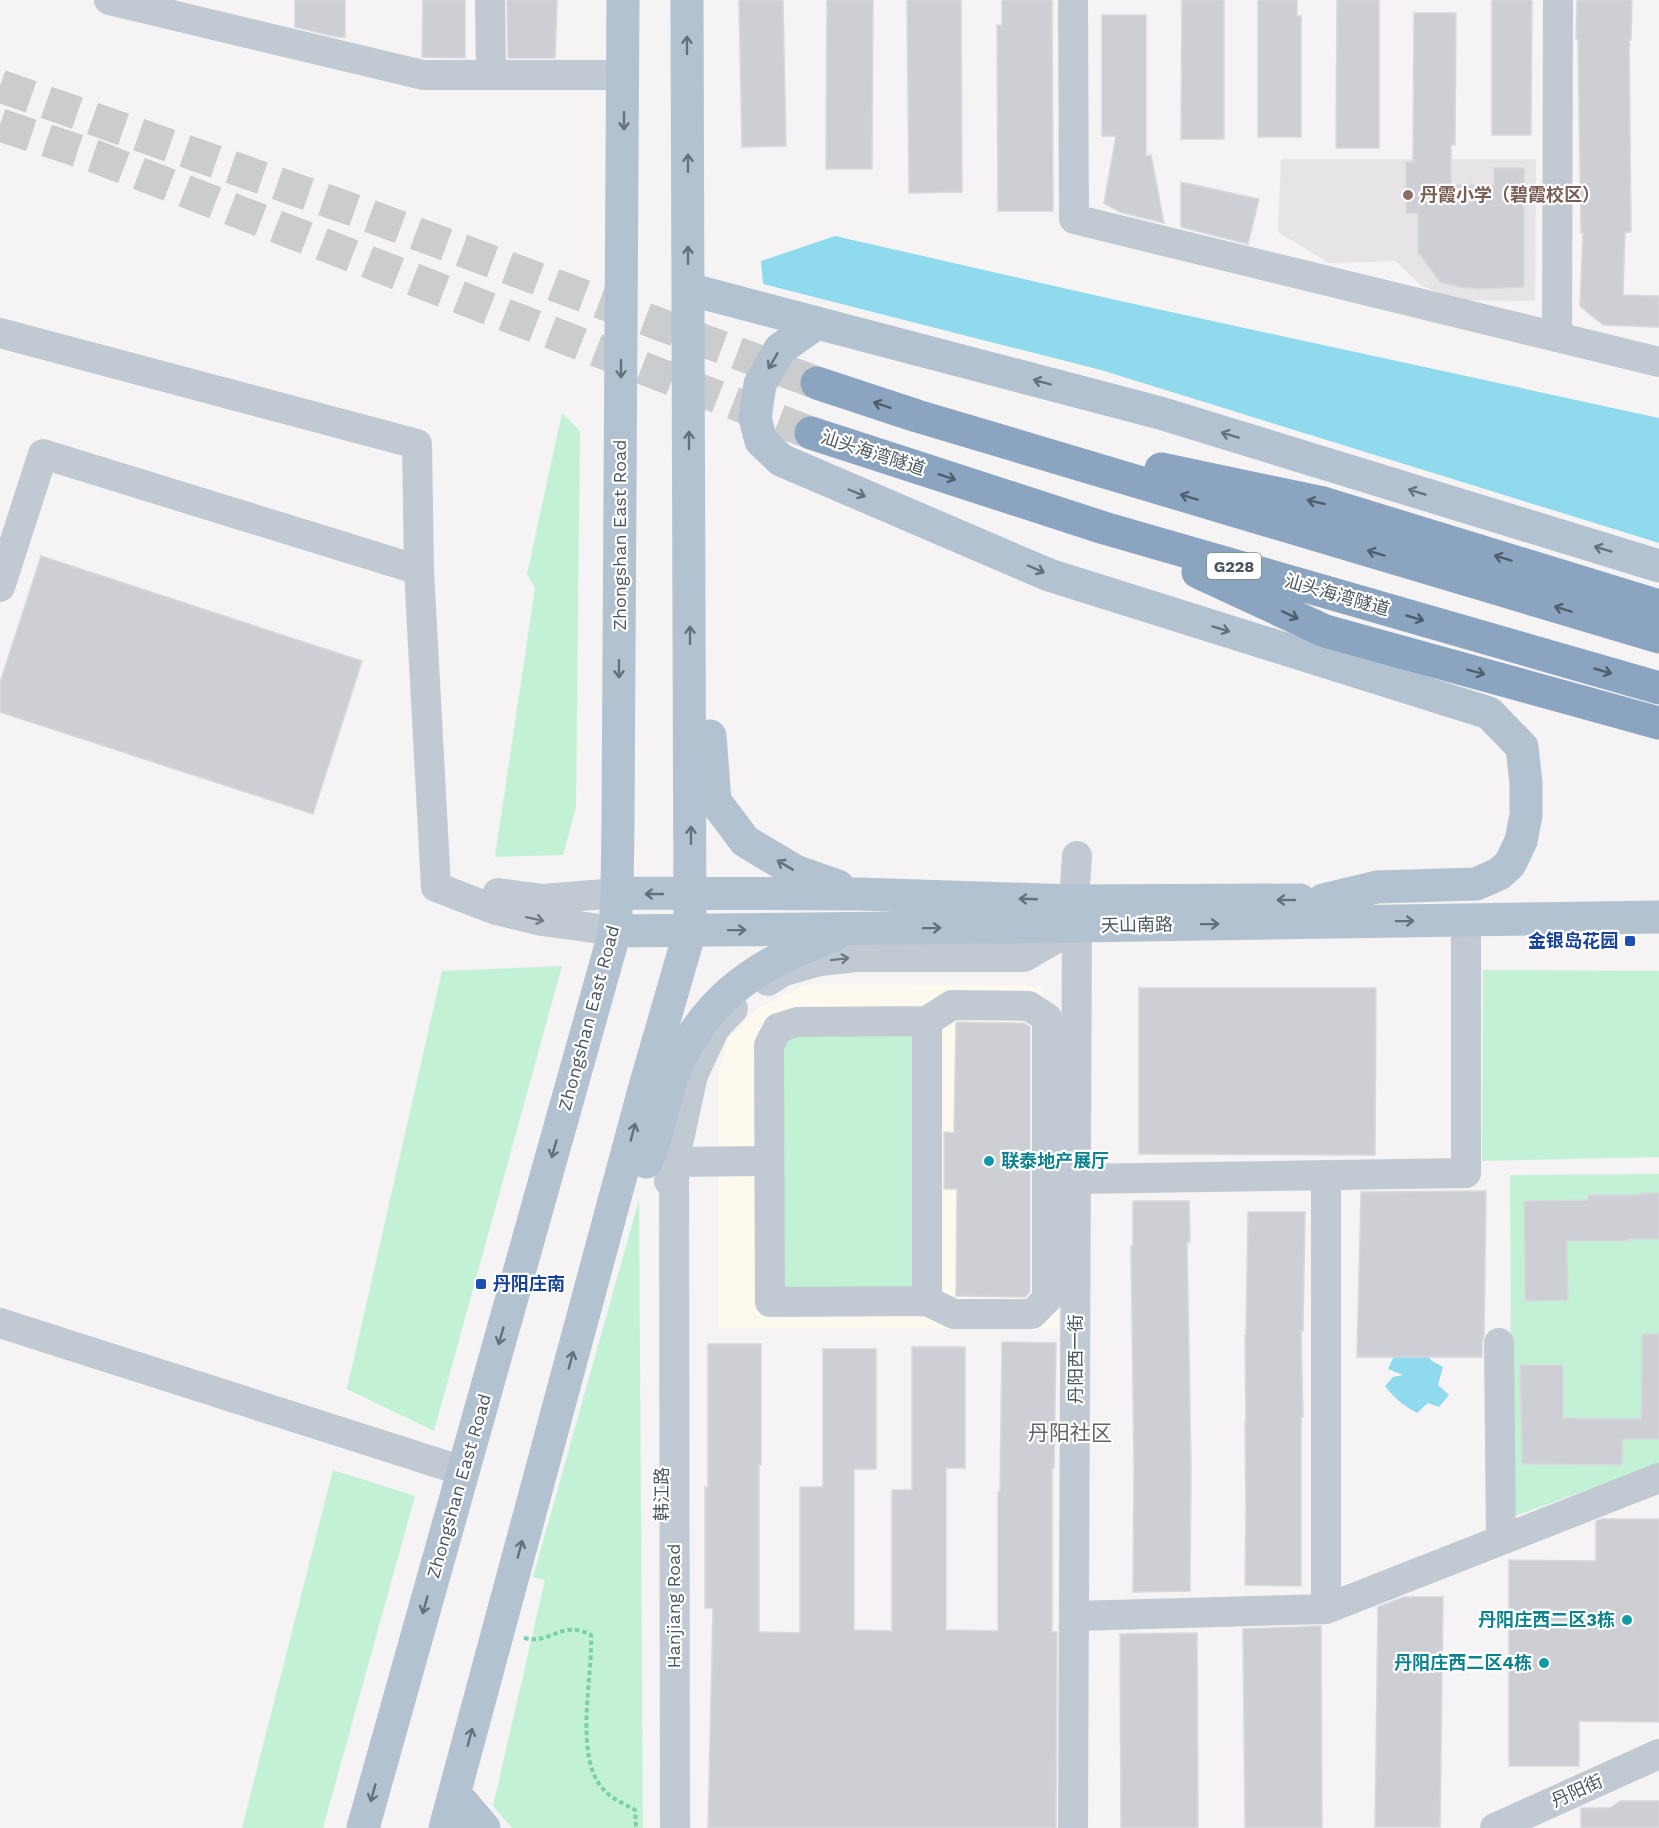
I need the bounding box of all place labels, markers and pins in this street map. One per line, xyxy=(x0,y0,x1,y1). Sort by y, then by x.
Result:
place label: 丹霞小学（碧霞校区） xyxy=(1420,184,1600,205)
marker: 丹霞小学（碧霞校区） xyxy=(1401,188,1415,202)
place label: 金银岛花园 xyxy=(1528,930,1618,951)
marker: 金银岛花园 xyxy=(1623,934,1637,948)
place label: 联泰地产展厅 xyxy=(1001,1150,1109,1171)
marker: 联泰地产展厅 xyxy=(982,1154,996,1168)
place label: 丹阳庄南 xyxy=(493,1273,565,1294)
marker: 丹阳庄南 xyxy=(474,1277,488,1291)
place label: 丹阳庄西二区3栋 xyxy=(1478,1609,1615,1630)
marker: 丹阳庄西二区3栋 xyxy=(1620,1613,1634,1627)
place label: 丹阳庄西二区4栋 xyxy=(1394,1652,1532,1673)
marker: 丹阳庄西二区4栋 xyxy=(1537,1656,1551,1670)

